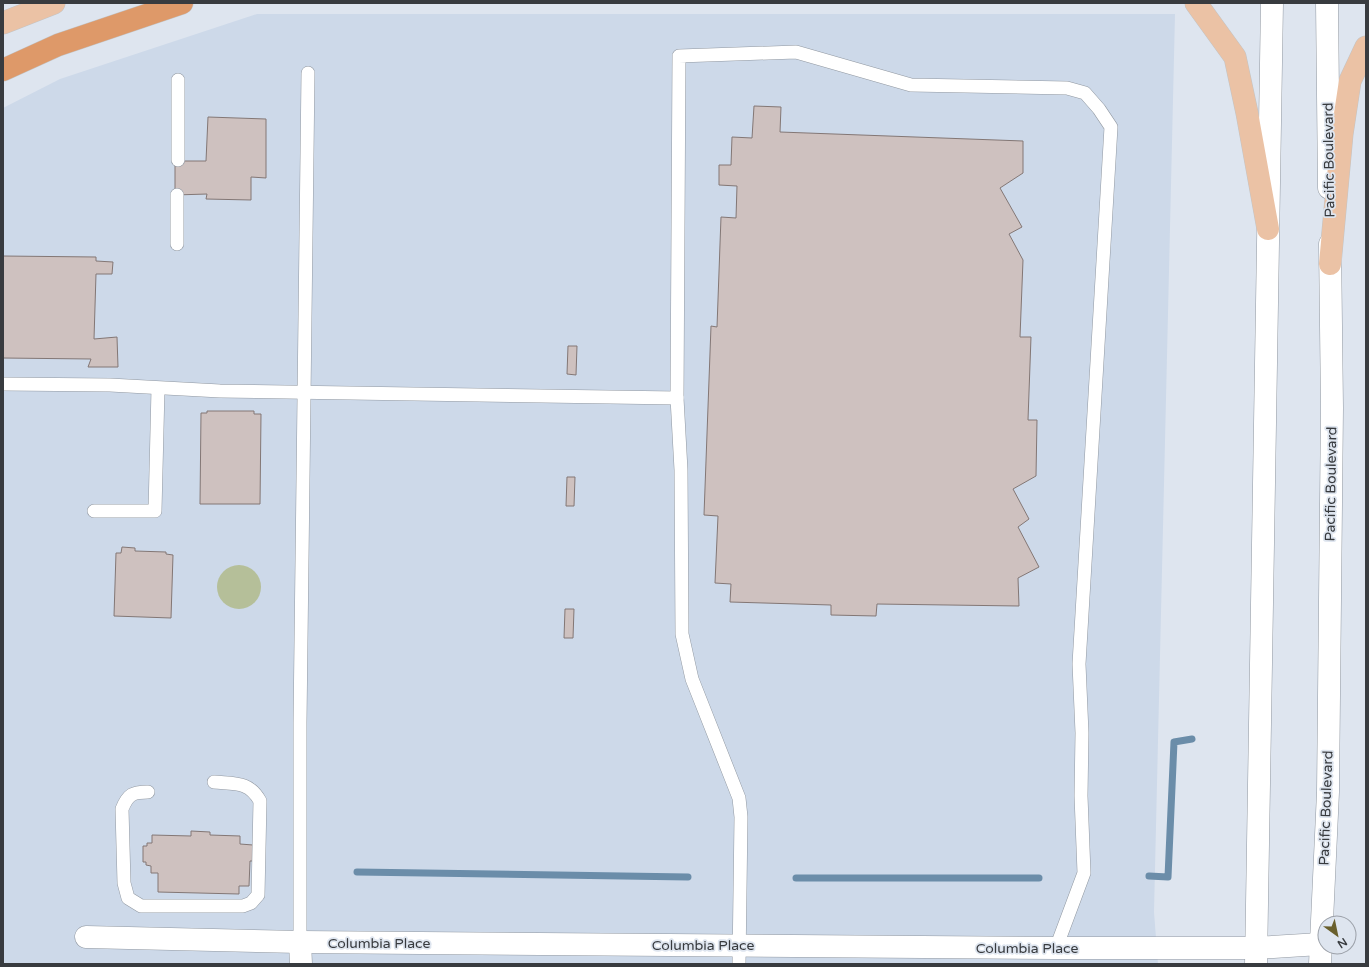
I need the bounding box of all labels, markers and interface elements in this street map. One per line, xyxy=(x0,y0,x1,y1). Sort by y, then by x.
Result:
street label: Pacific Boulevard xyxy=(1319,102,1339,218)
street label: Pacific Boulevard xyxy=(1321,426,1341,542)
street label: Pacific Boulevard xyxy=(1315,750,1337,866)
north arrow xyxy=(1317,915,1357,955)
street label: Columbia Place xyxy=(328,935,430,952)
text: N xyxy=(1335,935,1349,951)
street label: Columbia Place xyxy=(652,937,754,954)
street label: Columbia Place xyxy=(976,940,1078,957)

